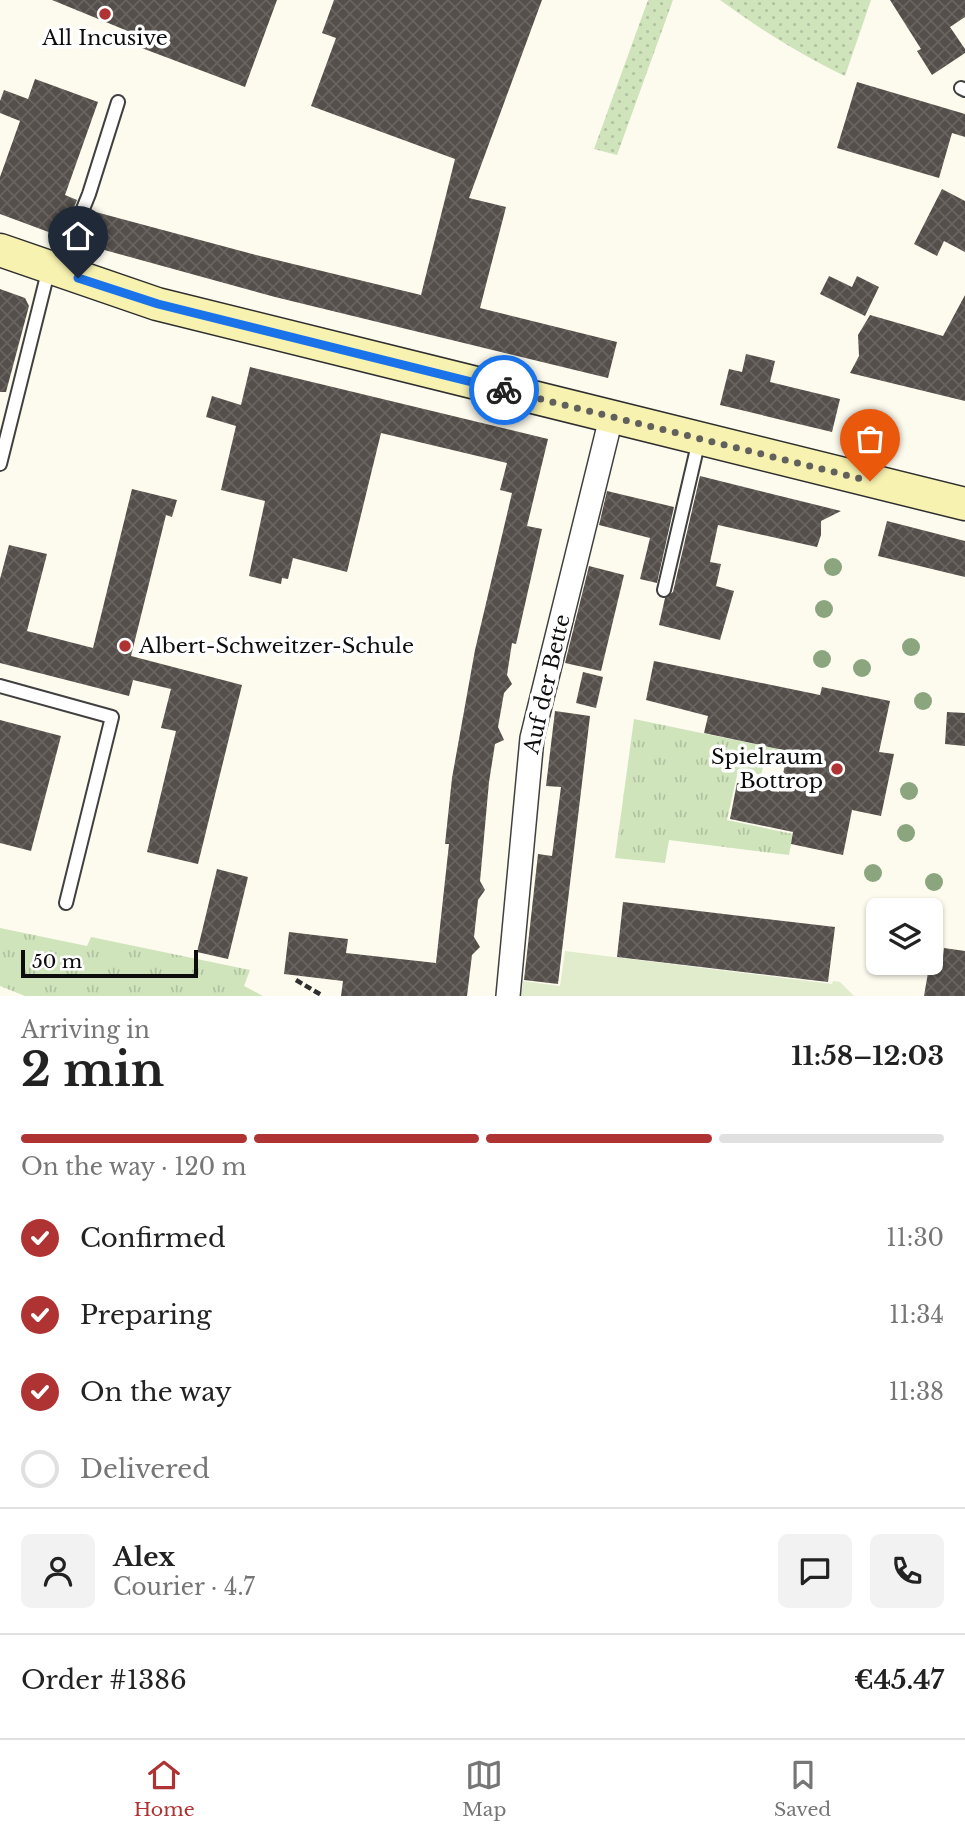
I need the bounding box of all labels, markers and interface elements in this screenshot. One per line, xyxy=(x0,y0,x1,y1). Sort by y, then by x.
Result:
marker: All Incusive xyxy=(97,6,113,22)
place label: All Incusive xyxy=(41,25,168,51)
pin xyxy=(48,206,108,278)
icon: home xyxy=(59,217,97,255)
courier xyxy=(469,355,539,425)
icon: bike xyxy=(485,371,523,409)
pin xyxy=(840,409,900,481)
icon: bag xyxy=(851,420,889,458)
street label: Auf der Bette xyxy=(518,612,576,757)
place label: Albert-Schweitzer-Schule xyxy=(138,633,414,659)
marker: Albert-Schweitzer-Schule xyxy=(117,638,133,654)
place label: Spielraum Bottrop xyxy=(711,744,823,794)
marker: Spielraum Bottrop xyxy=(829,761,845,777)
map controls xyxy=(866,898,943,975)
button: layers xyxy=(866,898,943,975)
scale bar xyxy=(21,947,198,979)
text: 50 m xyxy=(32,950,82,973)
text: Arriving in xyxy=(21,1016,150,1044)
text: 11:58–12:03 xyxy=(791,1040,944,1072)
text: 2 min xyxy=(21,1041,164,1098)
text: On the way · 120 m xyxy=(21,1153,246,1181)
icon: check xyxy=(21,1219,59,1257)
text: Confirmed xyxy=(80,1222,225,1254)
text: 11:30 xyxy=(886,1224,944,1252)
icon: check xyxy=(21,1296,59,1334)
text: Preparing xyxy=(80,1299,212,1331)
text: 11:34 xyxy=(889,1301,944,1329)
icon: check xyxy=(21,1373,59,1411)
text: On the way xyxy=(80,1376,232,1408)
text: 11:38 xyxy=(889,1378,944,1406)
text: Delivered xyxy=(80,1453,210,1485)
button: person xyxy=(21,1534,95,1608)
button: chat xyxy=(778,1534,852,1608)
button: phone xyxy=(870,1534,944,1608)
text: Alex xyxy=(113,1541,175,1573)
text: Courier · 4.7 xyxy=(113,1573,255,1601)
text: Order #1386 xyxy=(21,1664,187,1696)
text: €45.47 xyxy=(854,1664,944,1696)
tab: Home xyxy=(134,1756,195,1821)
tab: Map xyxy=(462,1756,506,1821)
tab: Saved xyxy=(774,1756,831,1821)

